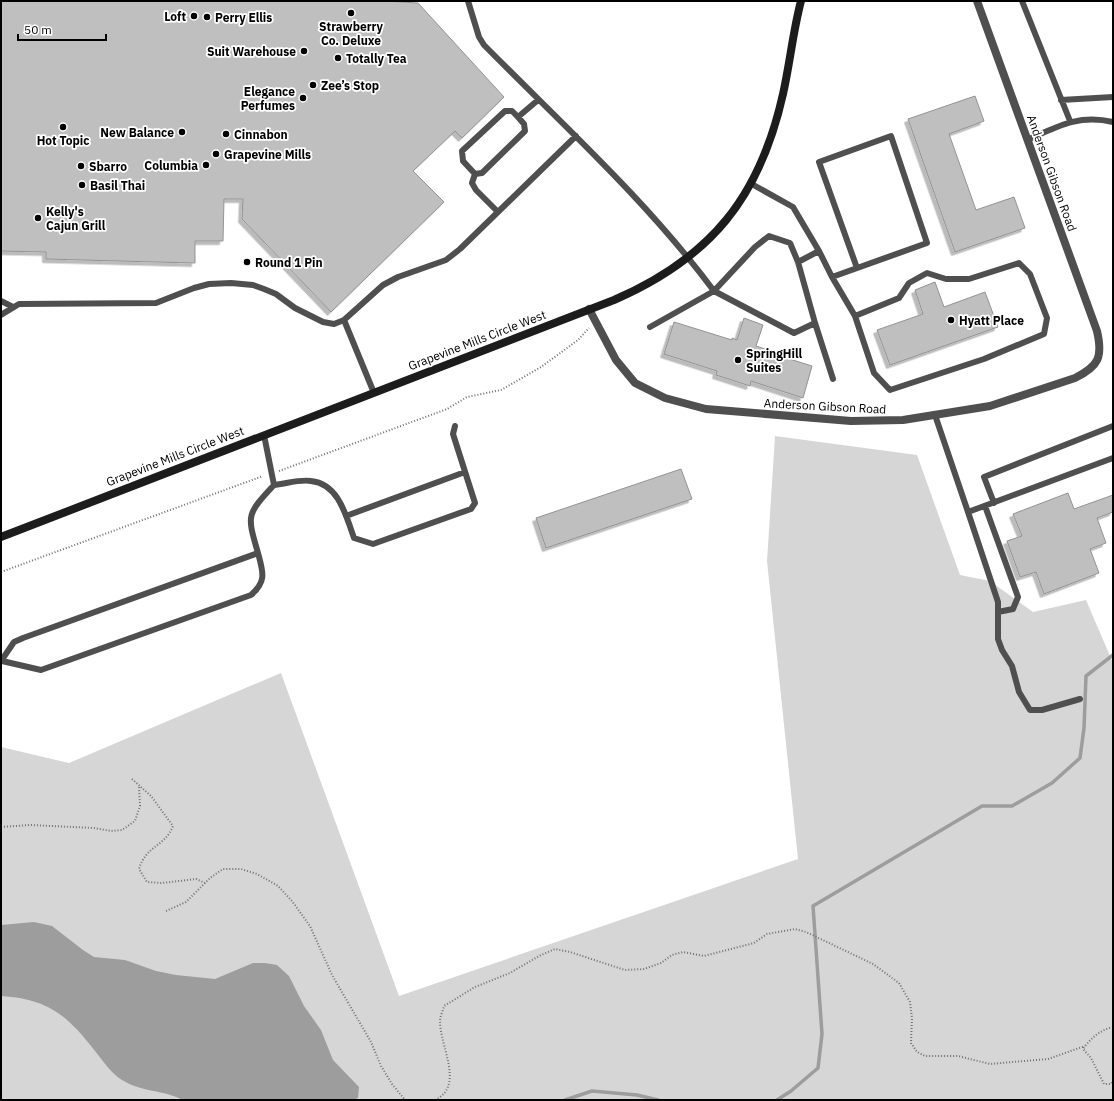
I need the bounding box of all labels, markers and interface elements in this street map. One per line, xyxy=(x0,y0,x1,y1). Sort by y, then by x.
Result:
marker: Strawberry Co. Deluxe xyxy=(346,8,356,18)
place label: Loft xyxy=(164,9,186,24)
place label: Perry Ellis xyxy=(215,10,272,25)
marker: Loft xyxy=(189,11,199,21)
marker: Perry Ellis xyxy=(202,12,212,22)
scale bar xyxy=(18,16,106,42)
place label: Strawberry Co. Deluxe xyxy=(319,19,383,48)
text: 50 m xyxy=(24,22,52,37)
place label: Suit Warehouse xyxy=(207,44,296,59)
marker: Suit Warehouse xyxy=(299,46,309,56)
place label: Totally Tea xyxy=(346,51,407,66)
marker: Totally Tea xyxy=(333,53,343,63)
place label: Zee’s Stop xyxy=(321,78,379,93)
marker: Zee’s Stop xyxy=(308,80,318,90)
place label: Elegance Perfumes xyxy=(241,84,295,113)
marker: Elegance Perfumes xyxy=(298,93,308,103)
street label: Anderson Gibson Road xyxy=(1024,113,1080,233)
marker: Hot Topic xyxy=(58,122,68,132)
place label: New Balance xyxy=(100,125,174,140)
marker: New Balance xyxy=(177,127,187,137)
place label: Cinnabon xyxy=(234,127,288,142)
marker: Cinnabon xyxy=(221,129,231,139)
place label: Hot Topic xyxy=(37,133,89,148)
place label: Grapevine Mills xyxy=(224,147,311,162)
marker: Grapevine Mills xyxy=(211,149,221,159)
place label: Columbia xyxy=(144,158,198,173)
place label: Sbarro xyxy=(89,159,127,174)
marker: Columbia xyxy=(201,160,211,170)
marker: Sbarro xyxy=(76,161,86,171)
place label: Basil Thai xyxy=(90,178,145,193)
marker: Basil Thai xyxy=(77,180,87,190)
place label: Kelly's Cajun Grill xyxy=(46,204,106,233)
marker: Kelly's Cajun Grill xyxy=(33,213,43,223)
place label: Round 1 Pin xyxy=(255,255,323,270)
marker: Round 1 Pin xyxy=(242,257,252,267)
street label: Grapevine Mills Circle West xyxy=(406,307,548,373)
place label: Hyatt Place xyxy=(959,313,1024,328)
marker: Hyatt Place xyxy=(946,315,956,325)
place label: SpringHill Suites xyxy=(746,346,803,375)
marker: SpringHill Suites xyxy=(733,355,743,365)
street label: Anderson Gibson Road xyxy=(763,395,887,417)
street label: Grapevine Mills Circle West xyxy=(104,423,246,489)

